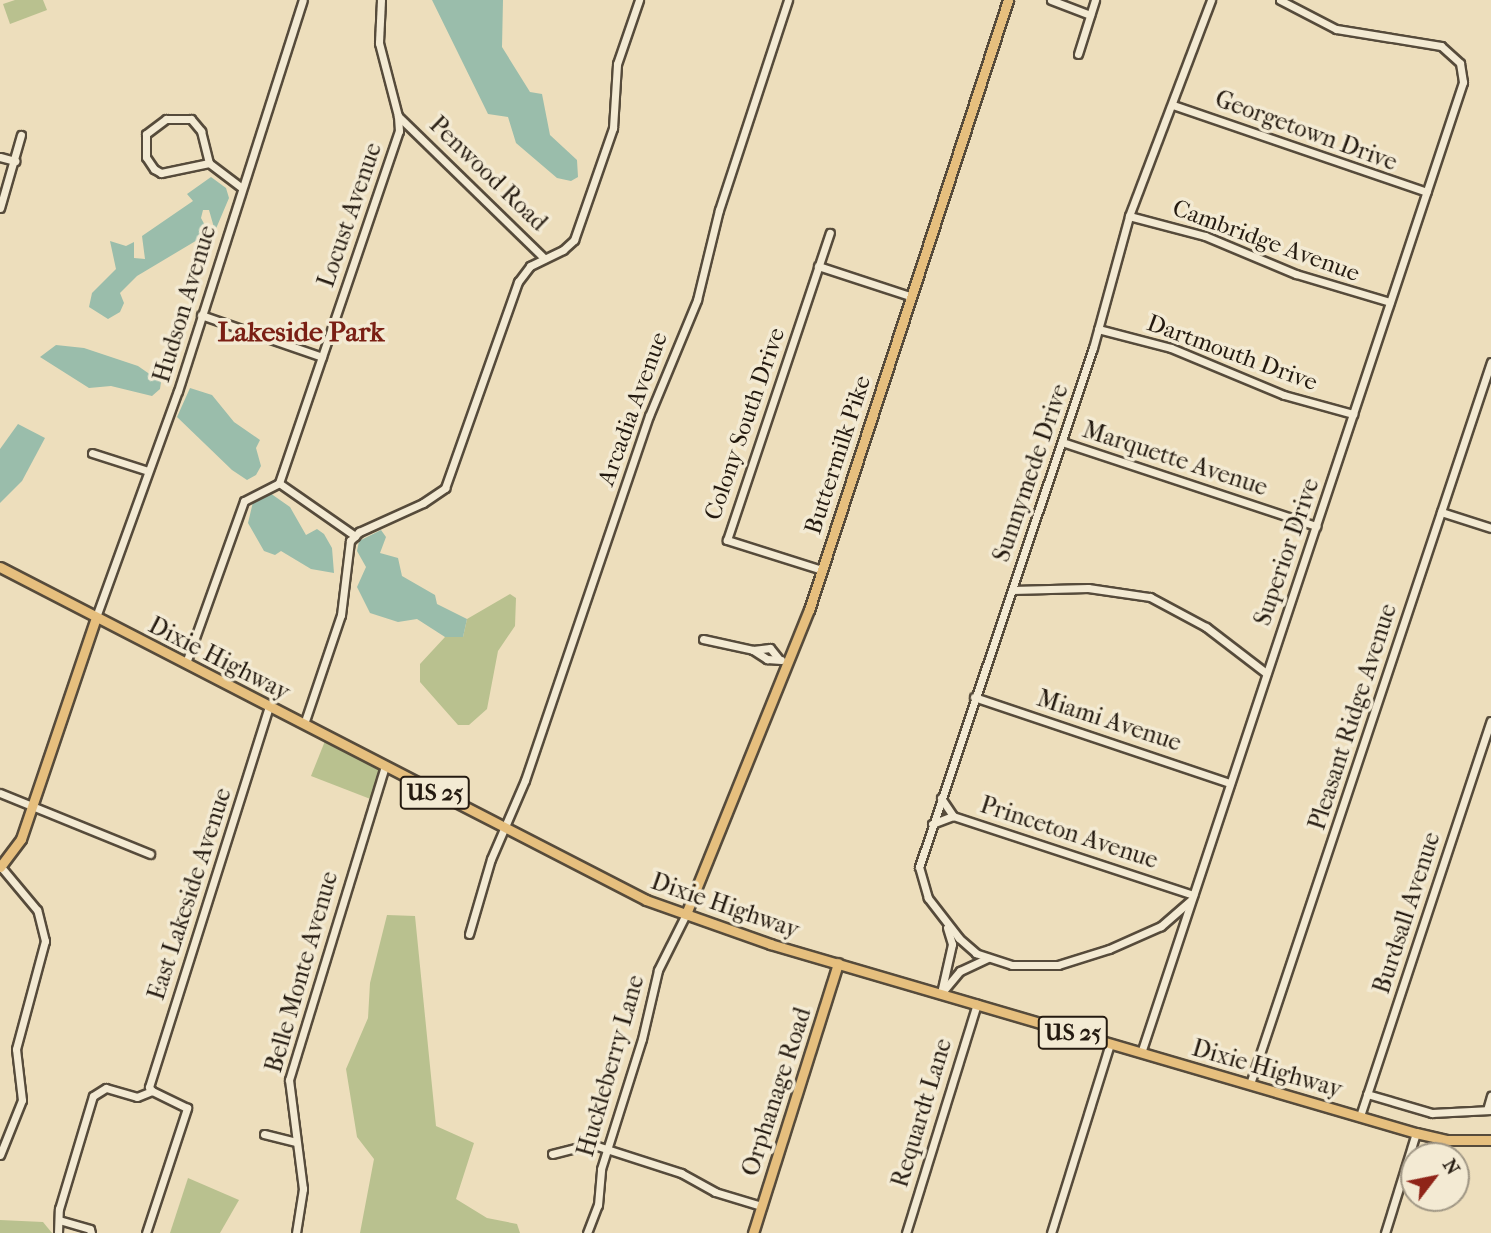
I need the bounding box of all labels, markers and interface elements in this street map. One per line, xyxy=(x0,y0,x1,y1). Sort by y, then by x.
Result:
street label: Georgetown Drive xyxy=(1211,85,1401,177)
street label: Penwood Road xyxy=(423,111,553,237)
street label: Locust Avenue xyxy=(312,139,388,291)
street label: Cambridge Avenue xyxy=(1169,194,1363,288)
street label: Hudson Avenue xyxy=(147,222,223,386)
street label: Dartmouth Drive xyxy=(1143,309,1321,397)
district label: Lakeside Park xyxy=(218,315,384,349)
street label: Colony South Drive xyxy=(699,324,791,524)
street label: Arcadia Avenue xyxy=(592,328,674,490)
street label: Buttermilk Pike xyxy=(799,372,877,538)
street label: Sunnymede Drive xyxy=(987,380,1075,566)
street label: Marquette Avenue xyxy=(1079,416,1271,502)
street label: Superior Drive xyxy=(1248,475,1326,629)
street label: Pleasant Ridge Avenue xyxy=(1303,600,1403,834)
street label: Dixie Highway xyxy=(144,611,294,707)
street label: Miami Avenue xyxy=(1033,684,1185,758)
road number: US 25 xyxy=(398,774,472,813)
street label: East Lakeside Avenue xyxy=(142,784,238,1004)
street label: Princeton Avenue xyxy=(977,791,1161,875)
street label: Burdsall Avenue xyxy=(1367,829,1447,997)
street label: Dixie Highway xyxy=(647,867,803,945)
street label: Belle Monte Avenue xyxy=(259,868,345,1076)
street label: Huckleberry Lane xyxy=(571,972,651,1160)
street label: Orphanage Road xyxy=(736,1004,818,1180)
road number: US 25 xyxy=(1036,1014,1110,1052)
street label: Dixie Highway xyxy=(1189,1034,1345,1104)
street label: Requardt Lane xyxy=(886,1035,958,1191)
north arrow xyxy=(1400,1142,1470,1212)
text: N xyxy=(1438,1155,1464,1179)

